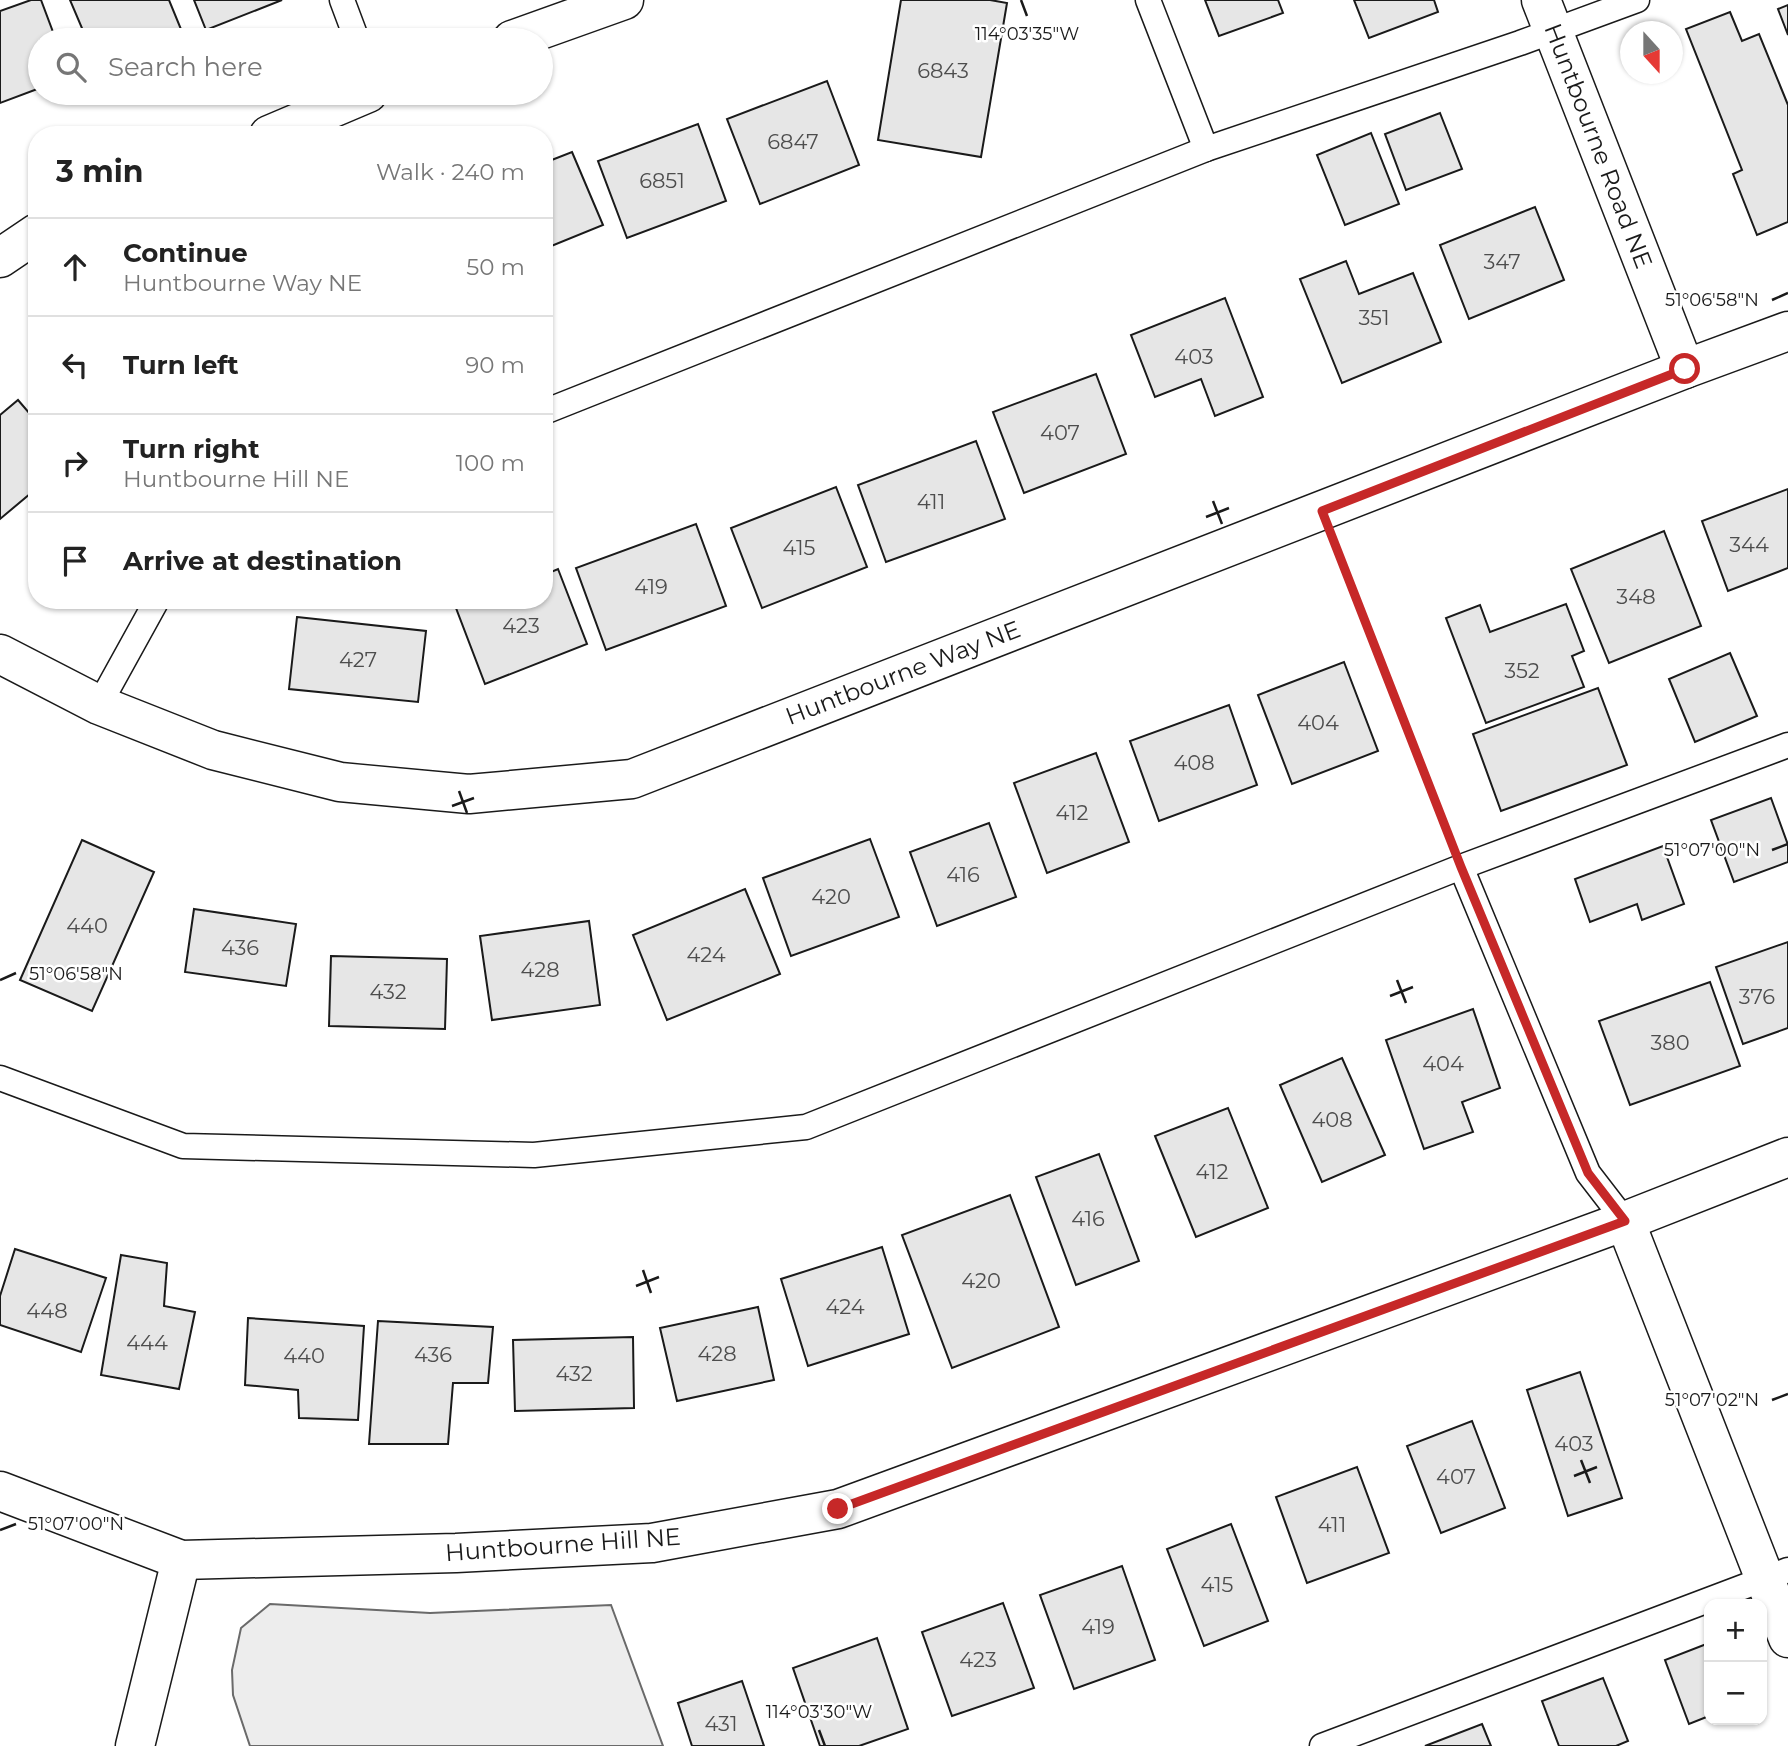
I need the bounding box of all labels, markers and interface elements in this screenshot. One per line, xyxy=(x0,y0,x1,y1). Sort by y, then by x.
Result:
street label: Huntbourne Road NE xyxy=(1538,19,1659,272)
north arrow xyxy=(1620,21,1683,84)
text: 114°03'35"W xyxy=(975,23,1079,45)
search box xyxy=(28,28,553,105)
icon: search xyxy=(52,48,90,86)
text: Search here xyxy=(108,51,263,83)
house number: 6843 xyxy=(917,58,969,83)
house number: 6847 xyxy=(767,129,819,154)
text: 3 min xyxy=(56,153,143,190)
text: Walk · 240 m xyxy=(376,158,525,186)
house number: 6851 xyxy=(639,168,685,193)
text: Continue xyxy=(123,237,248,269)
icon: ahead xyxy=(56,248,94,286)
house number: 347 xyxy=(1483,249,1521,274)
text: 50 m xyxy=(466,253,525,281)
text: Huntbourne Way NE xyxy=(123,269,362,297)
text: 51°06'58"N xyxy=(1665,289,1759,311)
house number: 351 xyxy=(1358,305,1390,330)
house number: 403 xyxy=(1174,344,1214,369)
icon: left xyxy=(56,346,94,384)
text: Turn left xyxy=(123,349,239,381)
text: 90 m xyxy=(465,351,525,379)
route start xyxy=(1669,353,1700,384)
house number: 407 xyxy=(1040,420,1080,445)
text: Turn right xyxy=(123,433,259,465)
icon: right xyxy=(56,444,94,482)
text: 100 m xyxy=(456,449,525,477)
text: Huntbourne Hill NE xyxy=(123,465,349,493)
house number: 411 xyxy=(917,489,945,514)
house number: 344 xyxy=(1729,532,1769,557)
house number: 415 xyxy=(783,535,816,560)
icon: arrive xyxy=(56,542,94,580)
text: Arrive at destination xyxy=(123,545,402,577)
house number: 419 xyxy=(634,574,668,599)
house number: 348 xyxy=(1616,584,1656,609)
house number: 423 xyxy=(502,613,540,638)
street label: Huntbourne Way NE xyxy=(781,614,1024,731)
house number: 427 xyxy=(339,647,377,672)
house number: 352 xyxy=(1504,658,1540,683)
house number: 404 xyxy=(1297,710,1339,735)
house number: 408 xyxy=(1173,750,1215,775)
house number: 412 xyxy=(1056,800,1088,825)
text: 51°07'00"N xyxy=(1664,839,1760,861)
house number: 416 xyxy=(946,862,980,887)
house number: 420 xyxy=(811,884,851,909)
house number: 440 xyxy=(66,913,108,938)
house number: 436 xyxy=(221,935,259,960)
house number: 424 xyxy=(686,942,726,967)
house number: 428 xyxy=(520,957,560,982)
text: 51°06'58"N xyxy=(29,963,123,985)
house number: 432 xyxy=(369,979,407,1004)
house number: 376 xyxy=(1739,984,1775,1009)
house number: 380 xyxy=(1650,1030,1690,1055)
house number: 404 xyxy=(1422,1051,1464,1076)
house number: 408 xyxy=(1311,1107,1353,1132)
house number: 412 xyxy=(1196,1159,1228,1184)
house number: 416 xyxy=(1071,1206,1105,1231)
house number: 420 xyxy=(961,1268,1001,1293)
house number: 424 xyxy=(825,1294,865,1319)
house number: 448 xyxy=(26,1298,68,1323)
house number: 444 xyxy=(126,1330,168,1355)
house number: 428 xyxy=(697,1341,737,1366)
house number: 436 xyxy=(414,1342,452,1367)
house number: 440 xyxy=(283,1343,325,1368)
house number: 432 xyxy=(555,1361,593,1386)
text: 51°07'02"N xyxy=(1665,1389,1759,1411)
house number: 403 xyxy=(1554,1431,1594,1456)
house number: 407 xyxy=(1436,1464,1476,1489)
route end xyxy=(822,1493,853,1524)
house number: 411 xyxy=(1318,1512,1346,1537)
text: 51°07'00"N xyxy=(28,1513,124,1535)
street label: Huntbourne Hill NE xyxy=(444,1522,682,1567)
house number: 415 xyxy=(1201,1572,1234,1597)
map controls xyxy=(1704,1599,1767,1725)
button: + xyxy=(1704,1599,1767,1662)
house number: 419 xyxy=(1081,1614,1115,1639)
house number: 423 xyxy=(959,1647,997,1672)
button: − xyxy=(1704,1662,1767,1725)
text: 114°03'30"W xyxy=(766,1701,872,1723)
house number: 431 xyxy=(705,1711,738,1736)

